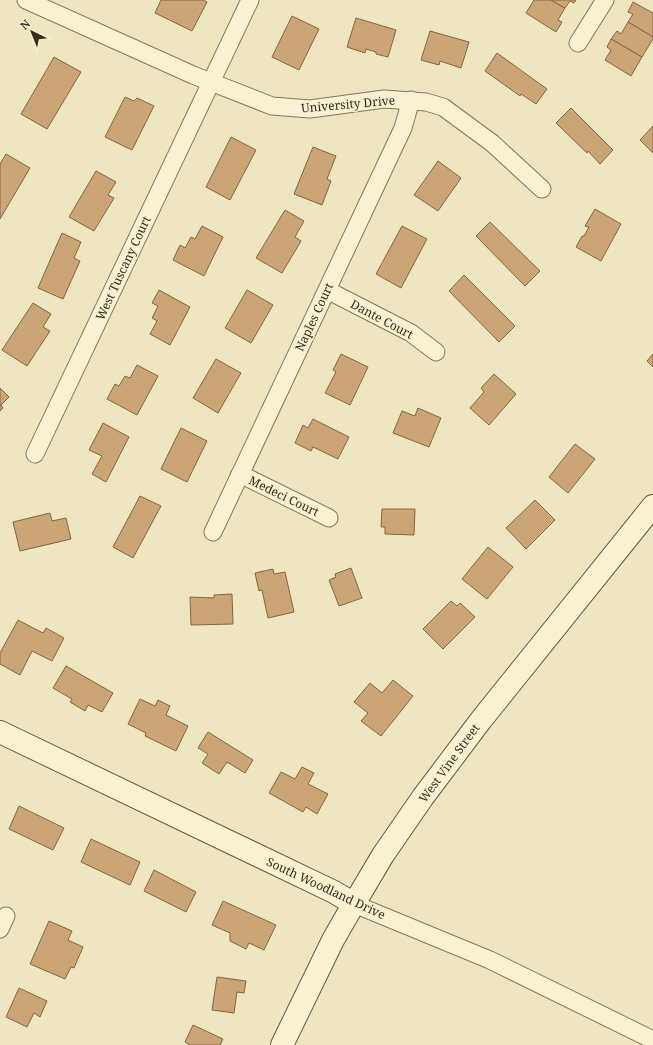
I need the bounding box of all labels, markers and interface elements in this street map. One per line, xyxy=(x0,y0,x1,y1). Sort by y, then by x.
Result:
north arrow xyxy=(12,12,52,52)
text: N xyxy=(17,16,33,33)
street label: University Drive xyxy=(300,91,396,117)
street label: West Tuscany Court xyxy=(91,213,155,323)
street label: Naples Court xyxy=(291,280,337,354)
street label: Dante Court xyxy=(348,295,416,343)
street label: Medeci Court xyxy=(246,472,322,520)
street label: West Vine Street xyxy=(415,720,483,806)
street label: South Woodland Drive xyxy=(264,853,388,923)

